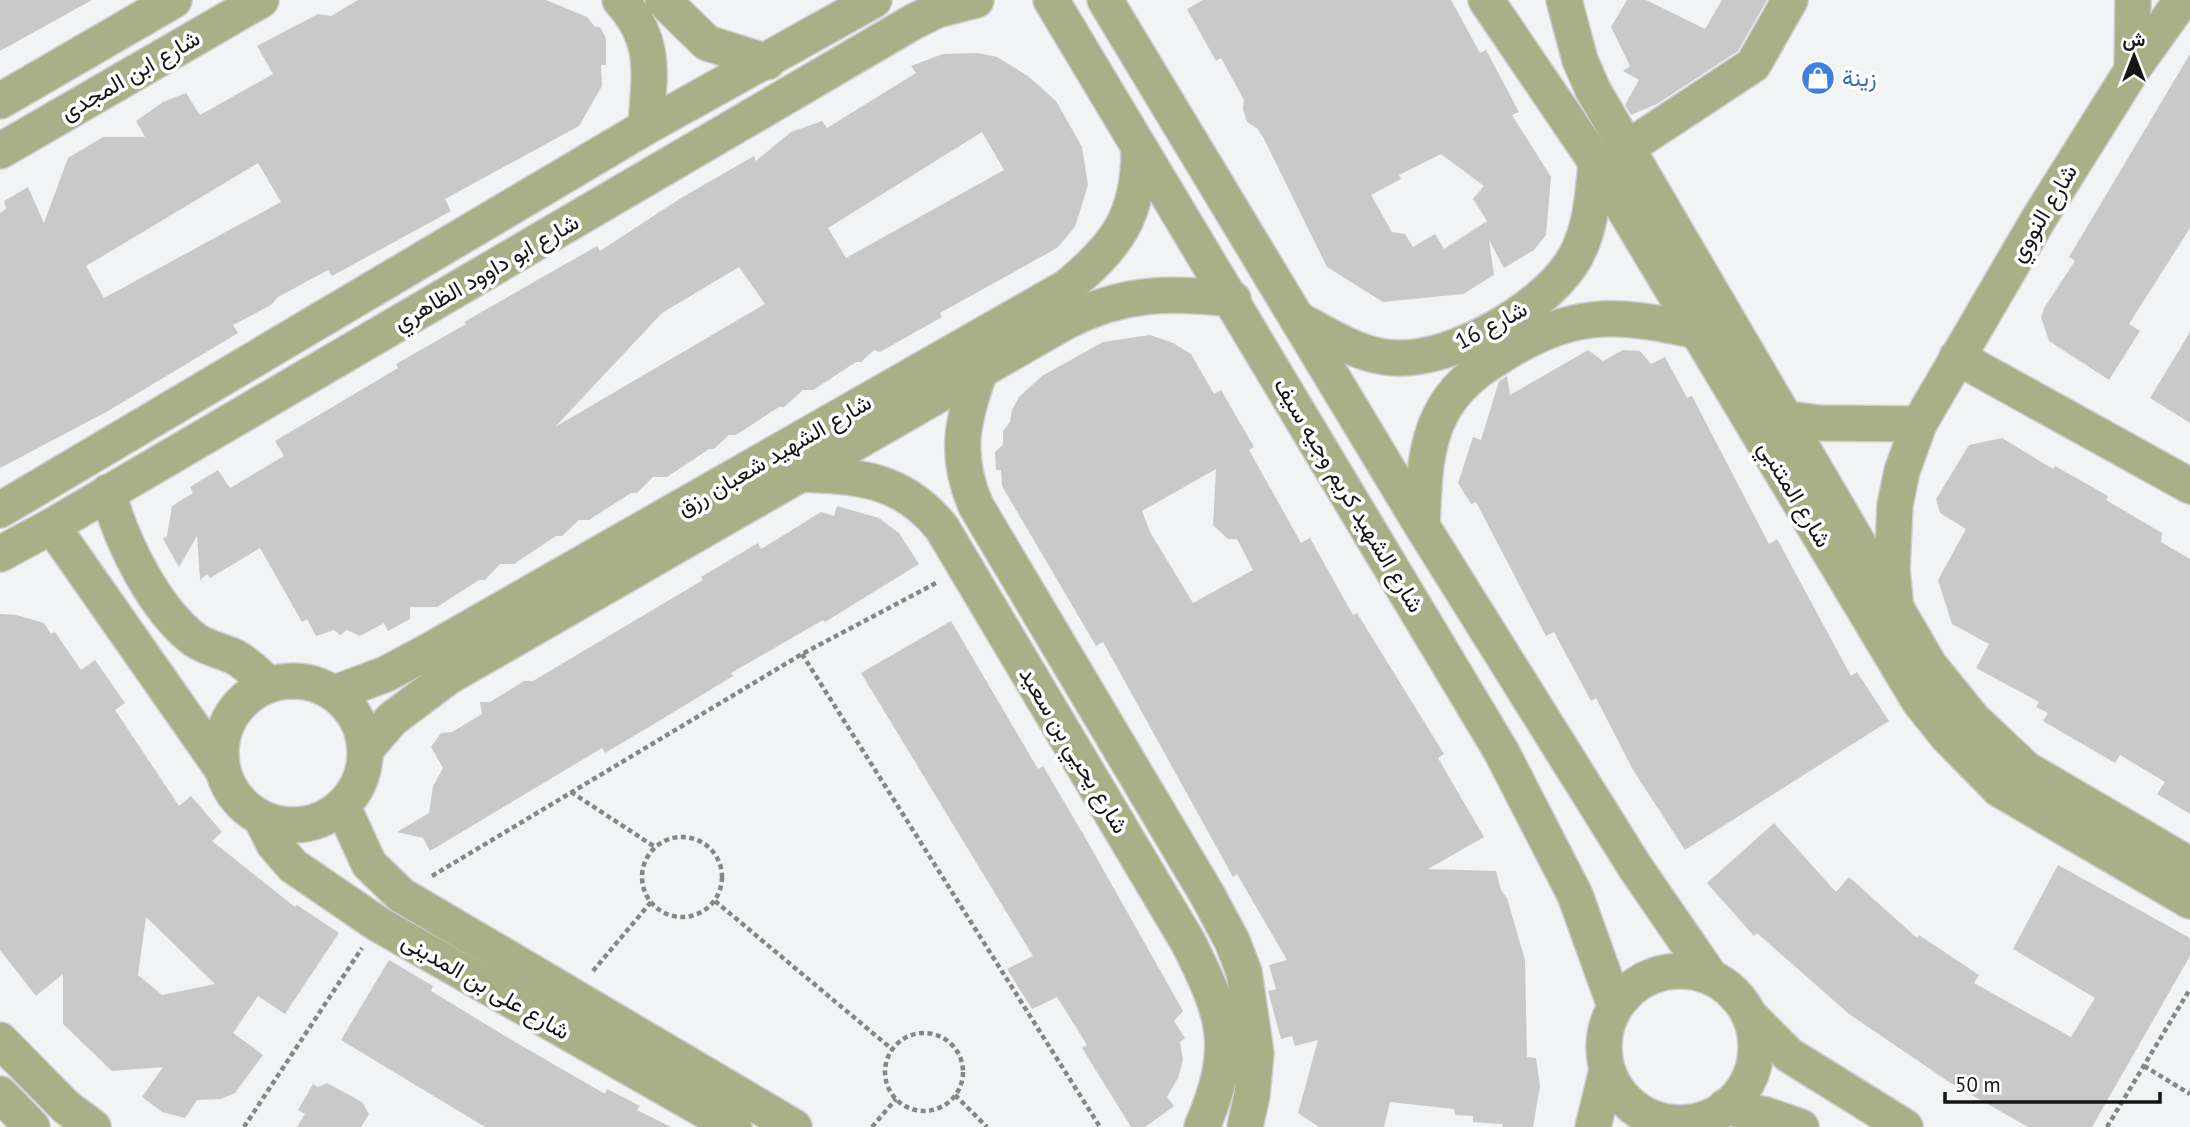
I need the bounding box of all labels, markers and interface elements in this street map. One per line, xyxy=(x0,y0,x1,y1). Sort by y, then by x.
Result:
north arrow xyxy=(2099,21,2169,91)
street label: شارع ابن المجدى xyxy=(55,23,206,128)
text: ش xyxy=(2123,27,2146,51)
shop icon: زينة xyxy=(1799,59,1837,97)
place label: زينة xyxy=(1842,63,1877,93)
street label: شارع النووي xyxy=(2002,159,2087,269)
street label: شارع ابو داوود الظاهري xyxy=(388,207,586,341)
street label: شارع 16 xyxy=(1450,294,1533,357)
street label: شارع الشهيد كريم وجيه سيف xyxy=(1266,372,1431,618)
street label: شارع الشهيد شعبان رزق xyxy=(671,387,877,524)
street label: شارع المتنبي xyxy=(1748,435,1839,555)
street label: شارع يحيي بن سعيد xyxy=(1009,661,1136,841)
street label: شارع على بن المدينى xyxy=(396,926,576,1047)
scale bar xyxy=(1945,1060,2160,1104)
text: 50 m xyxy=(1955,1071,2001,1098)

